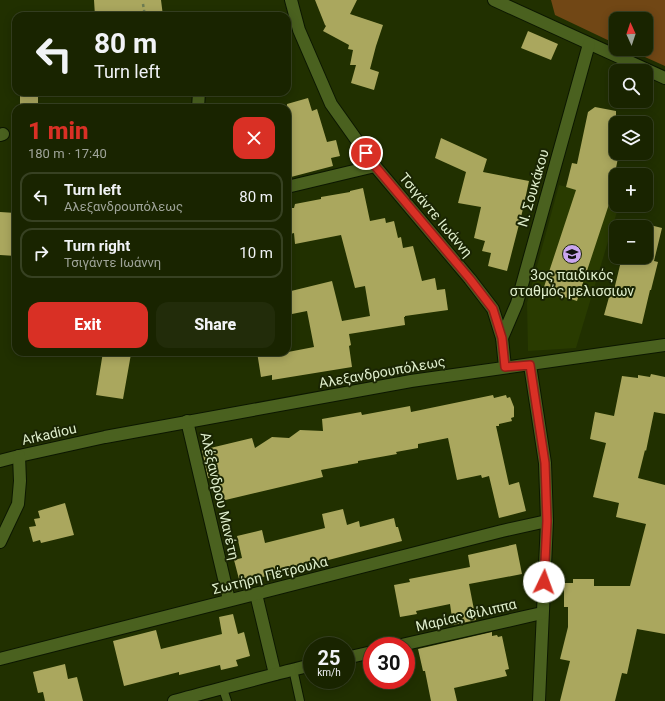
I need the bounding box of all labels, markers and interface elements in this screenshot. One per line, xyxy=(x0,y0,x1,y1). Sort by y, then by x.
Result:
north arrow xyxy=(609,12,653,56)
map controls xyxy=(609,12,653,264)
text: 80 m xyxy=(94,27,157,60)
icon: left xyxy=(28,28,80,80)
text: Turn left xyxy=(94,61,160,82)
button: search xyxy=(609,64,653,108)
button: layers xyxy=(609,116,653,160)
text: 1 min xyxy=(28,117,89,145)
button: close xyxy=(233,117,275,159)
pin xyxy=(349,136,383,170)
icon: arrive xyxy=(355,142,377,164)
text: 180 m · 17:40 xyxy=(28,146,107,161)
street label: Ν. Σουκάκου xyxy=(514,147,552,229)
button: + xyxy=(609,168,653,212)
street label: Τσιγάντε Ιωάννη xyxy=(396,170,476,260)
text: Turn left xyxy=(64,181,121,199)
icon: left xyxy=(30,186,52,208)
text: 80 m xyxy=(239,188,273,206)
text: Αλεξανδρουπόλεως xyxy=(64,199,183,214)
button: − xyxy=(609,220,653,264)
text: Turn right xyxy=(64,237,130,255)
icon: right xyxy=(30,242,52,264)
school or university icon: 3ος παιδικός σταθμός μελισσιων xyxy=(561,243,583,265)
text: 10 m xyxy=(239,244,273,262)
text: Τσιγάντε Ιωάννη xyxy=(64,255,161,270)
place label: 3ος παιδικός σταθμός μελισσιων xyxy=(510,267,634,299)
button: Exit xyxy=(28,302,148,348)
button: Share xyxy=(156,302,275,348)
street label: Αλεξανδρουπόλεως xyxy=(318,353,446,391)
street label: Arkadiou xyxy=(20,420,78,448)
street label: Αλέξανδρου Μανέτη xyxy=(198,431,242,561)
street label: Σωτήρη Πέτρουλα xyxy=(211,553,329,597)
position arrow xyxy=(523,561,565,603)
street label: Μαρίας Φίλιππα xyxy=(414,596,518,634)
speed limit sign: 30 xyxy=(363,637,415,689)
text: 25 xyxy=(318,646,340,670)
text: km/h xyxy=(317,667,341,678)

